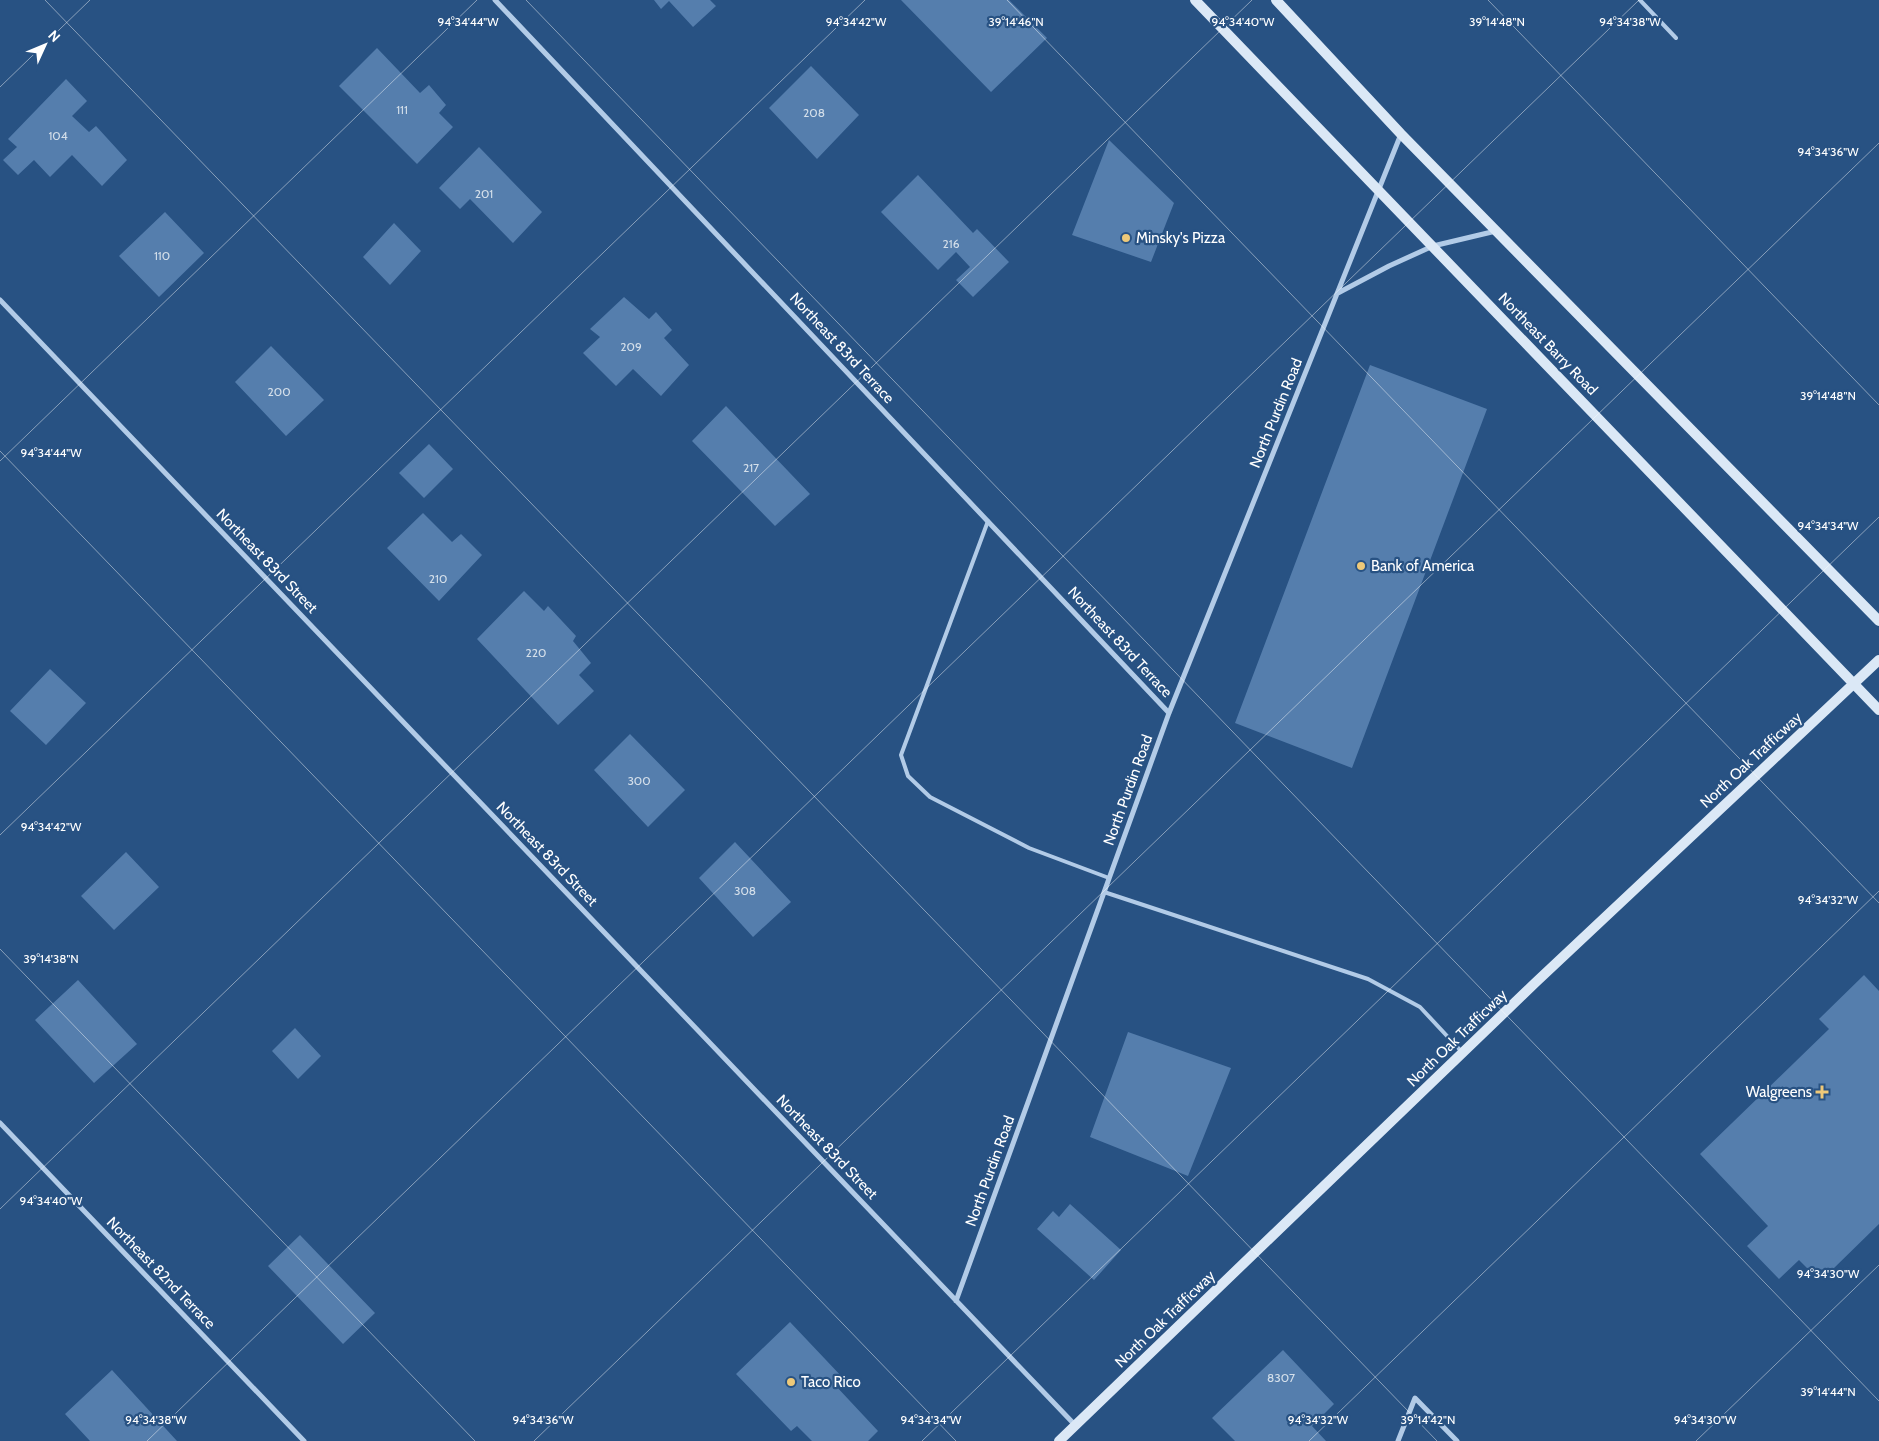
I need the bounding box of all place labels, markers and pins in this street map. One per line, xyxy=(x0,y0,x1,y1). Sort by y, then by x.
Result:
place label: Minsky's Pizza xyxy=(1136,229,1226,247)
marker: Minsky's Pizza xyxy=(1120,232,1132,244)
place label: Bank of America xyxy=(1371,557,1475,575)
marker: Bank of America xyxy=(1355,560,1367,572)
place label: Walgreens xyxy=(1746,1083,1812,1101)
marker: Walgreens xyxy=(1816,1086,1828,1098)
place label: Taco Rico xyxy=(801,1373,861,1391)
marker: Taco Rico xyxy=(785,1376,797,1388)

